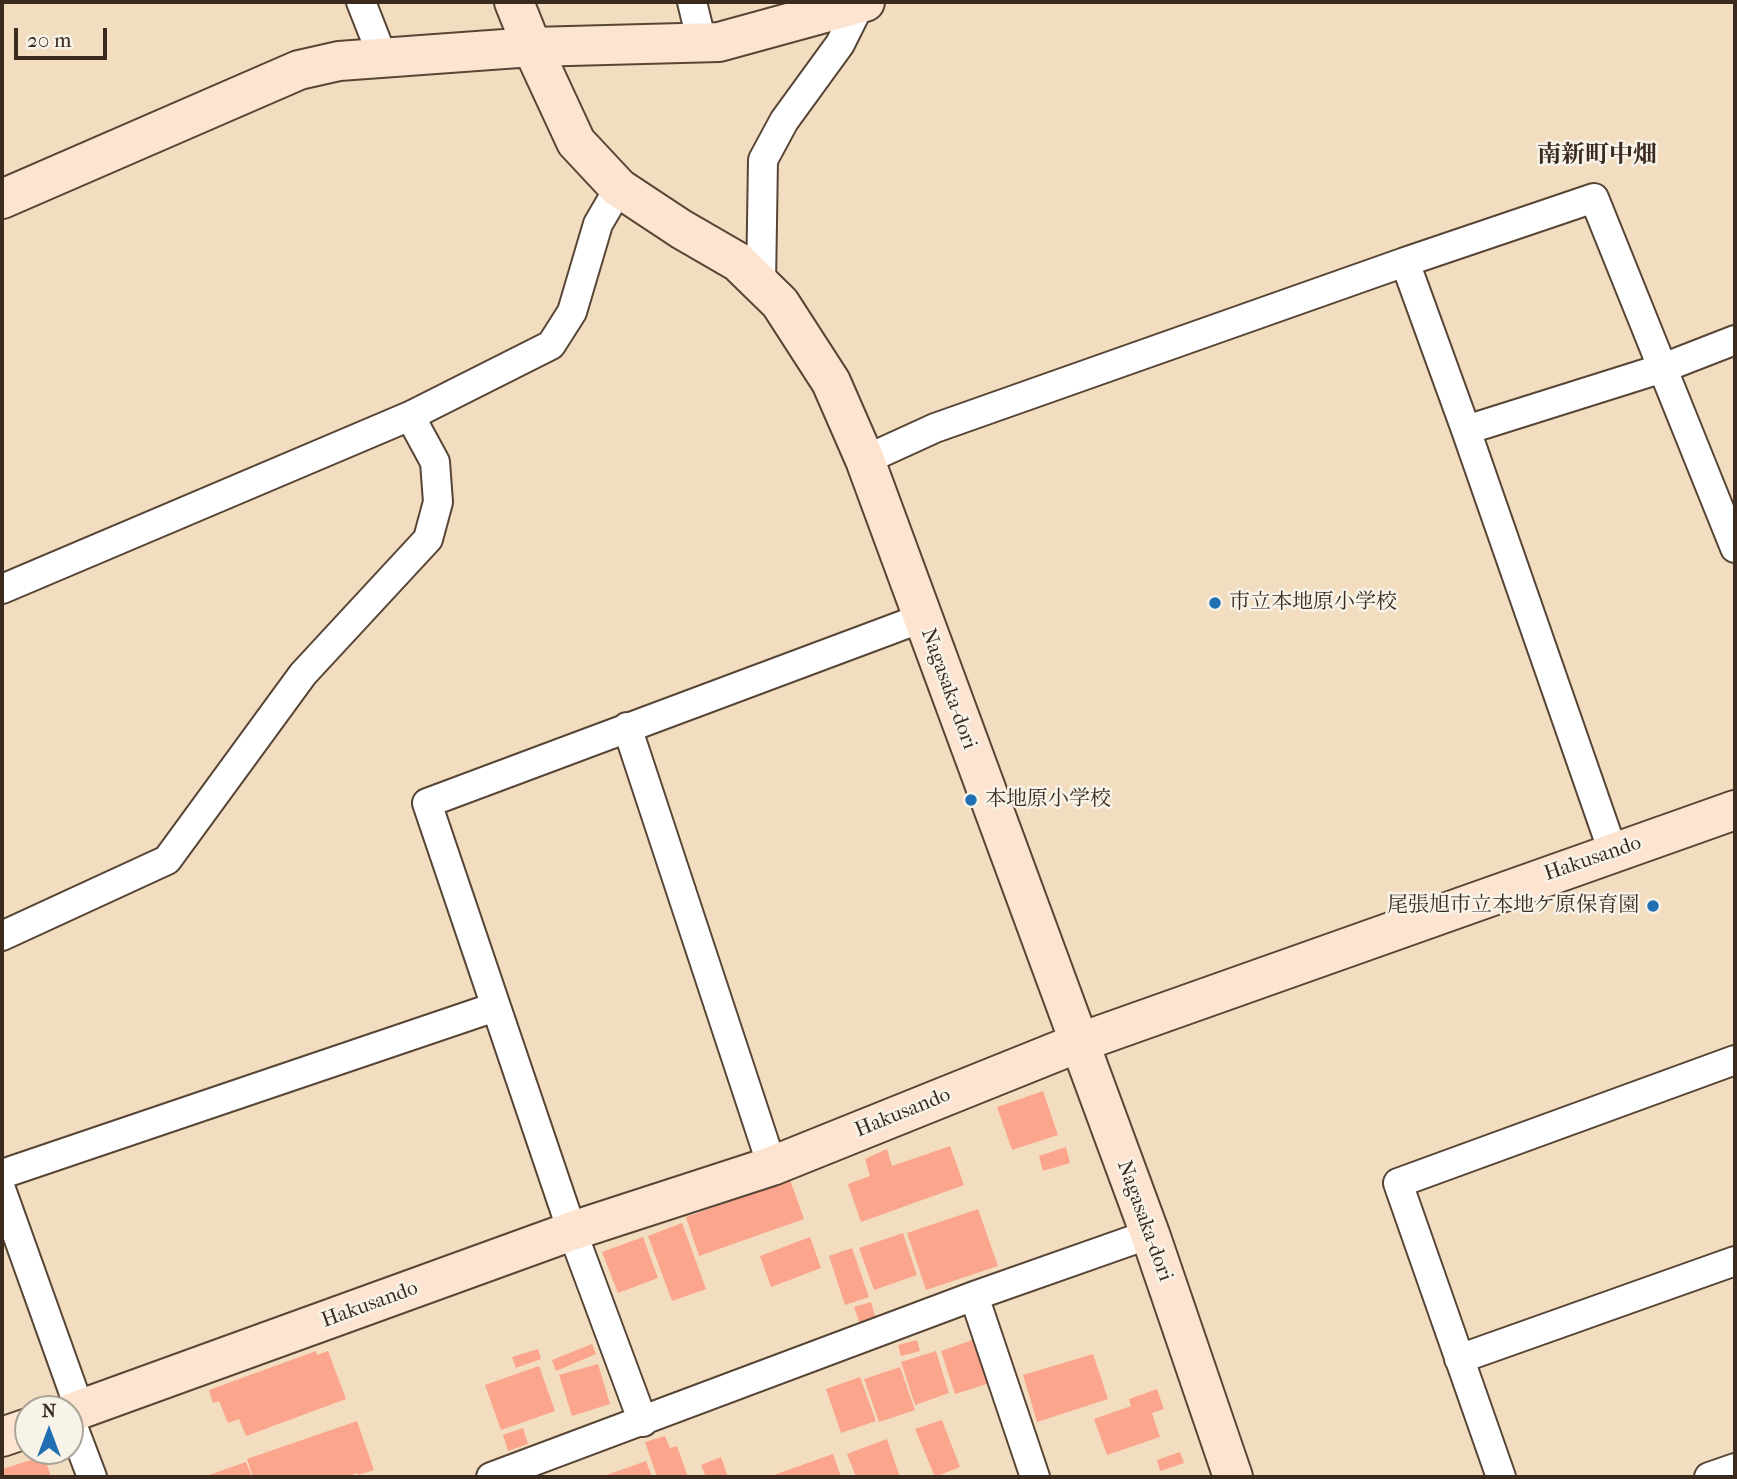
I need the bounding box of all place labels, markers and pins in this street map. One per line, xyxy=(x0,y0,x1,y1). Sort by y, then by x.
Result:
place label: 市立本地原小学校 xyxy=(1229,590,1397,616)
marker: 市立本地原小学校 xyxy=(1207,595,1223,611)
place label: 本地原小学校 xyxy=(985,787,1111,813)
marker: 本地原小学校 xyxy=(963,792,979,808)
place label: 尾張旭市立本地ケ原保育園 xyxy=(1387,893,1639,919)
marker: 尾張旭市立本地ケ原保育園 xyxy=(1645,898,1661,914)

